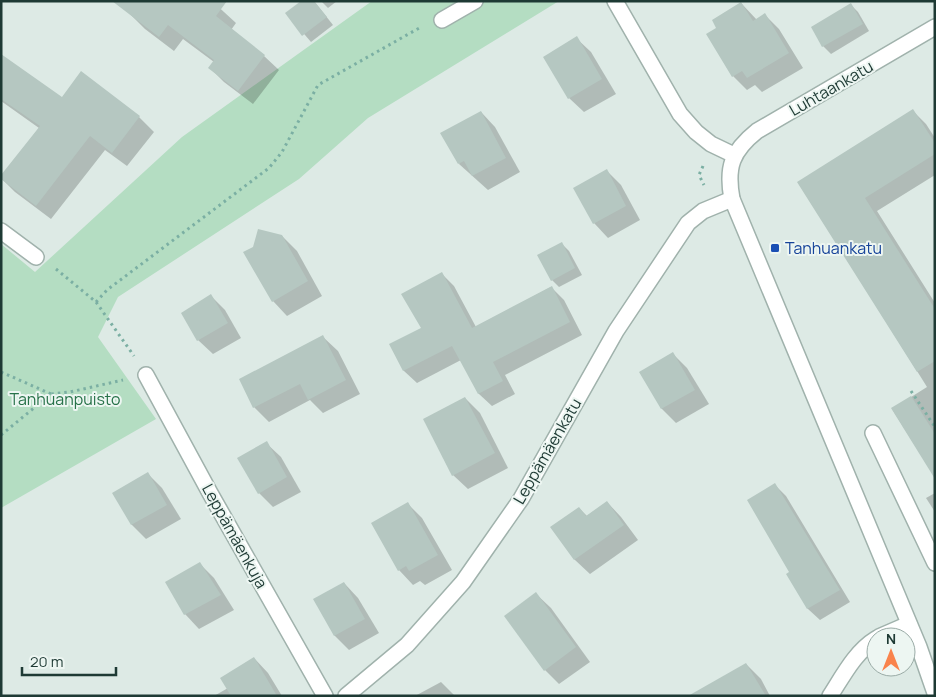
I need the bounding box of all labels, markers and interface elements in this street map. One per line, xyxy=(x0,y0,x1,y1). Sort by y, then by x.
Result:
street label: Luhtaankatu xyxy=(785,55,877,121)
place label: Tanhuankatu xyxy=(785,237,882,259)
marker: Tanhuankatu xyxy=(769,242,781,254)
park label: Tanhuanpuisto xyxy=(10,388,120,410)
street label: Leppämäenkatu xyxy=(508,394,586,508)
street label: Leppämäenkuja xyxy=(197,480,273,592)
north arrow xyxy=(866,627,916,677)
text: N xyxy=(886,629,896,648)
scale bar xyxy=(22,644,116,676)
text: 20 m xyxy=(30,651,63,672)

